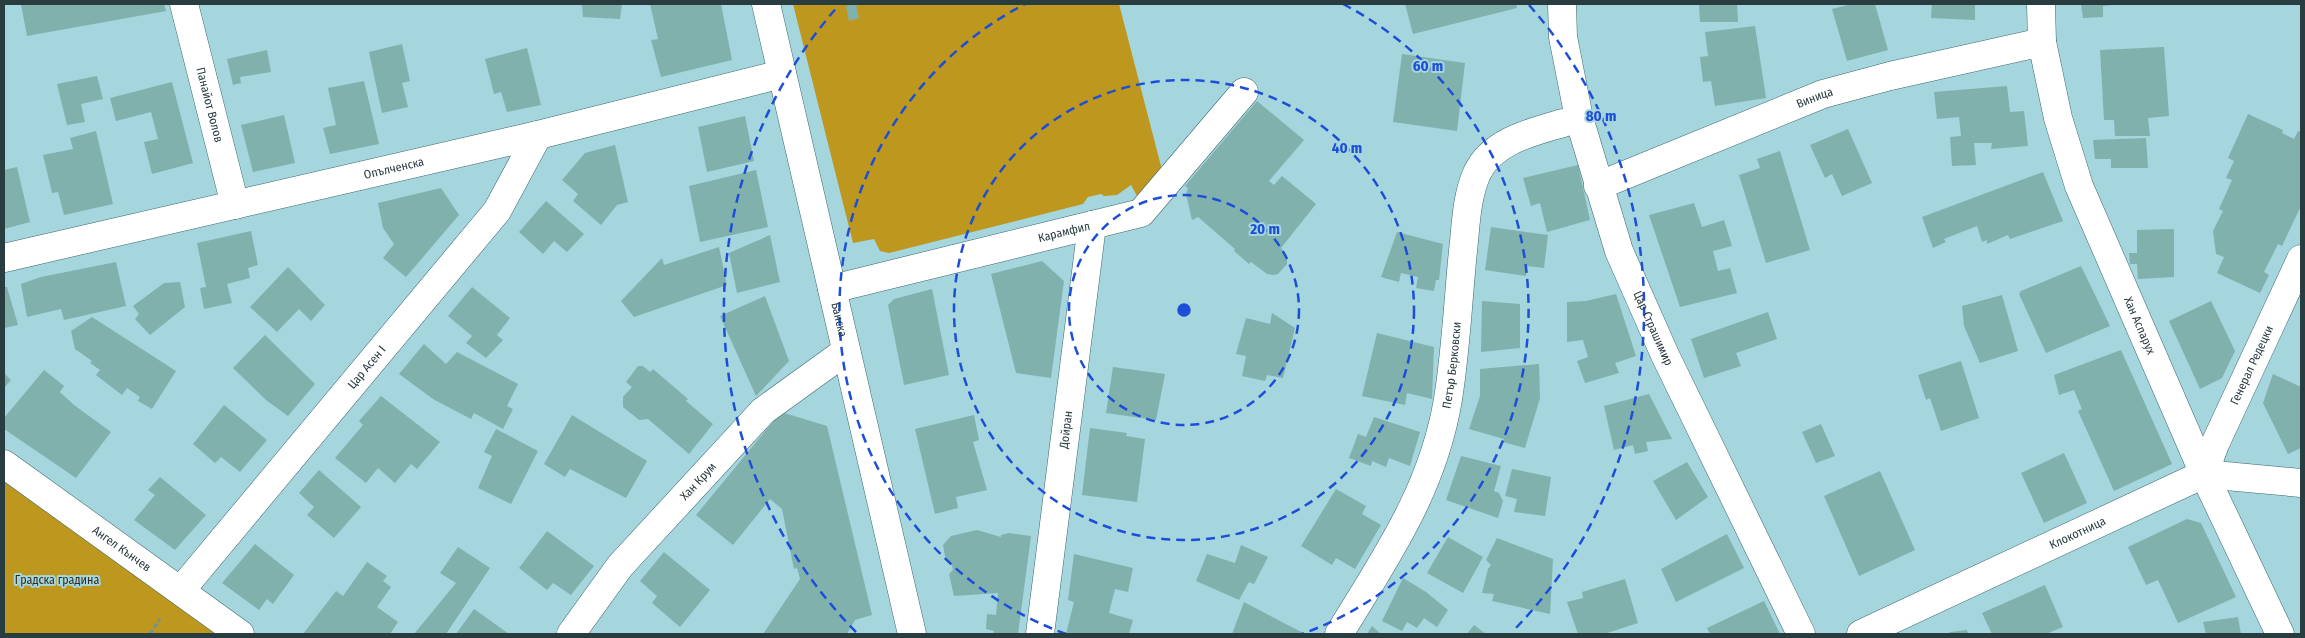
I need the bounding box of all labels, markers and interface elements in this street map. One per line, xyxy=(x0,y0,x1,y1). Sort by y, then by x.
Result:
text: 60 m xyxy=(1413,57,1443,75)
street label: Панайот Волов xyxy=(193,66,226,144)
street label: Виница xyxy=(1794,85,1835,111)
text: 80 m xyxy=(1586,107,1616,125)
text: 40 m xyxy=(1332,139,1362,157)
street label: Опълченска xyxy=(362,154,425,182)
street label: Карамфил xyxy=(1037,219,1092,245)
text: 20 m xyxy=(1249,220,1280,238)
street label: Цар Страшимир xyxy=(1631,289,1676,368)
street label: Хан Аспарух xyxy=(2121,295,2159,357)
street label: Банска xyxy=(828,301,850,338)
centre of rings xyxy=(1175,301,1193,319)
street label: Петър Берковски xyxy=(1439,321,1464,410)
street label: Генерал Редецки xyxy=(2227,323,2276,407)
street label: Цар Асен I xyxy=(345,343,389,392)
street label: Дойран xyxy=(1057,410,1075,450)
street label: Хан Крум xyxy=(677,460,719,503)
street label: Клокотница xyxy=(2047,514,2108,552)
street label: Ангел Кънчев xyxy=(90,523,154,574)
park label: Градска градина xyxy=(15,573,99,587)

